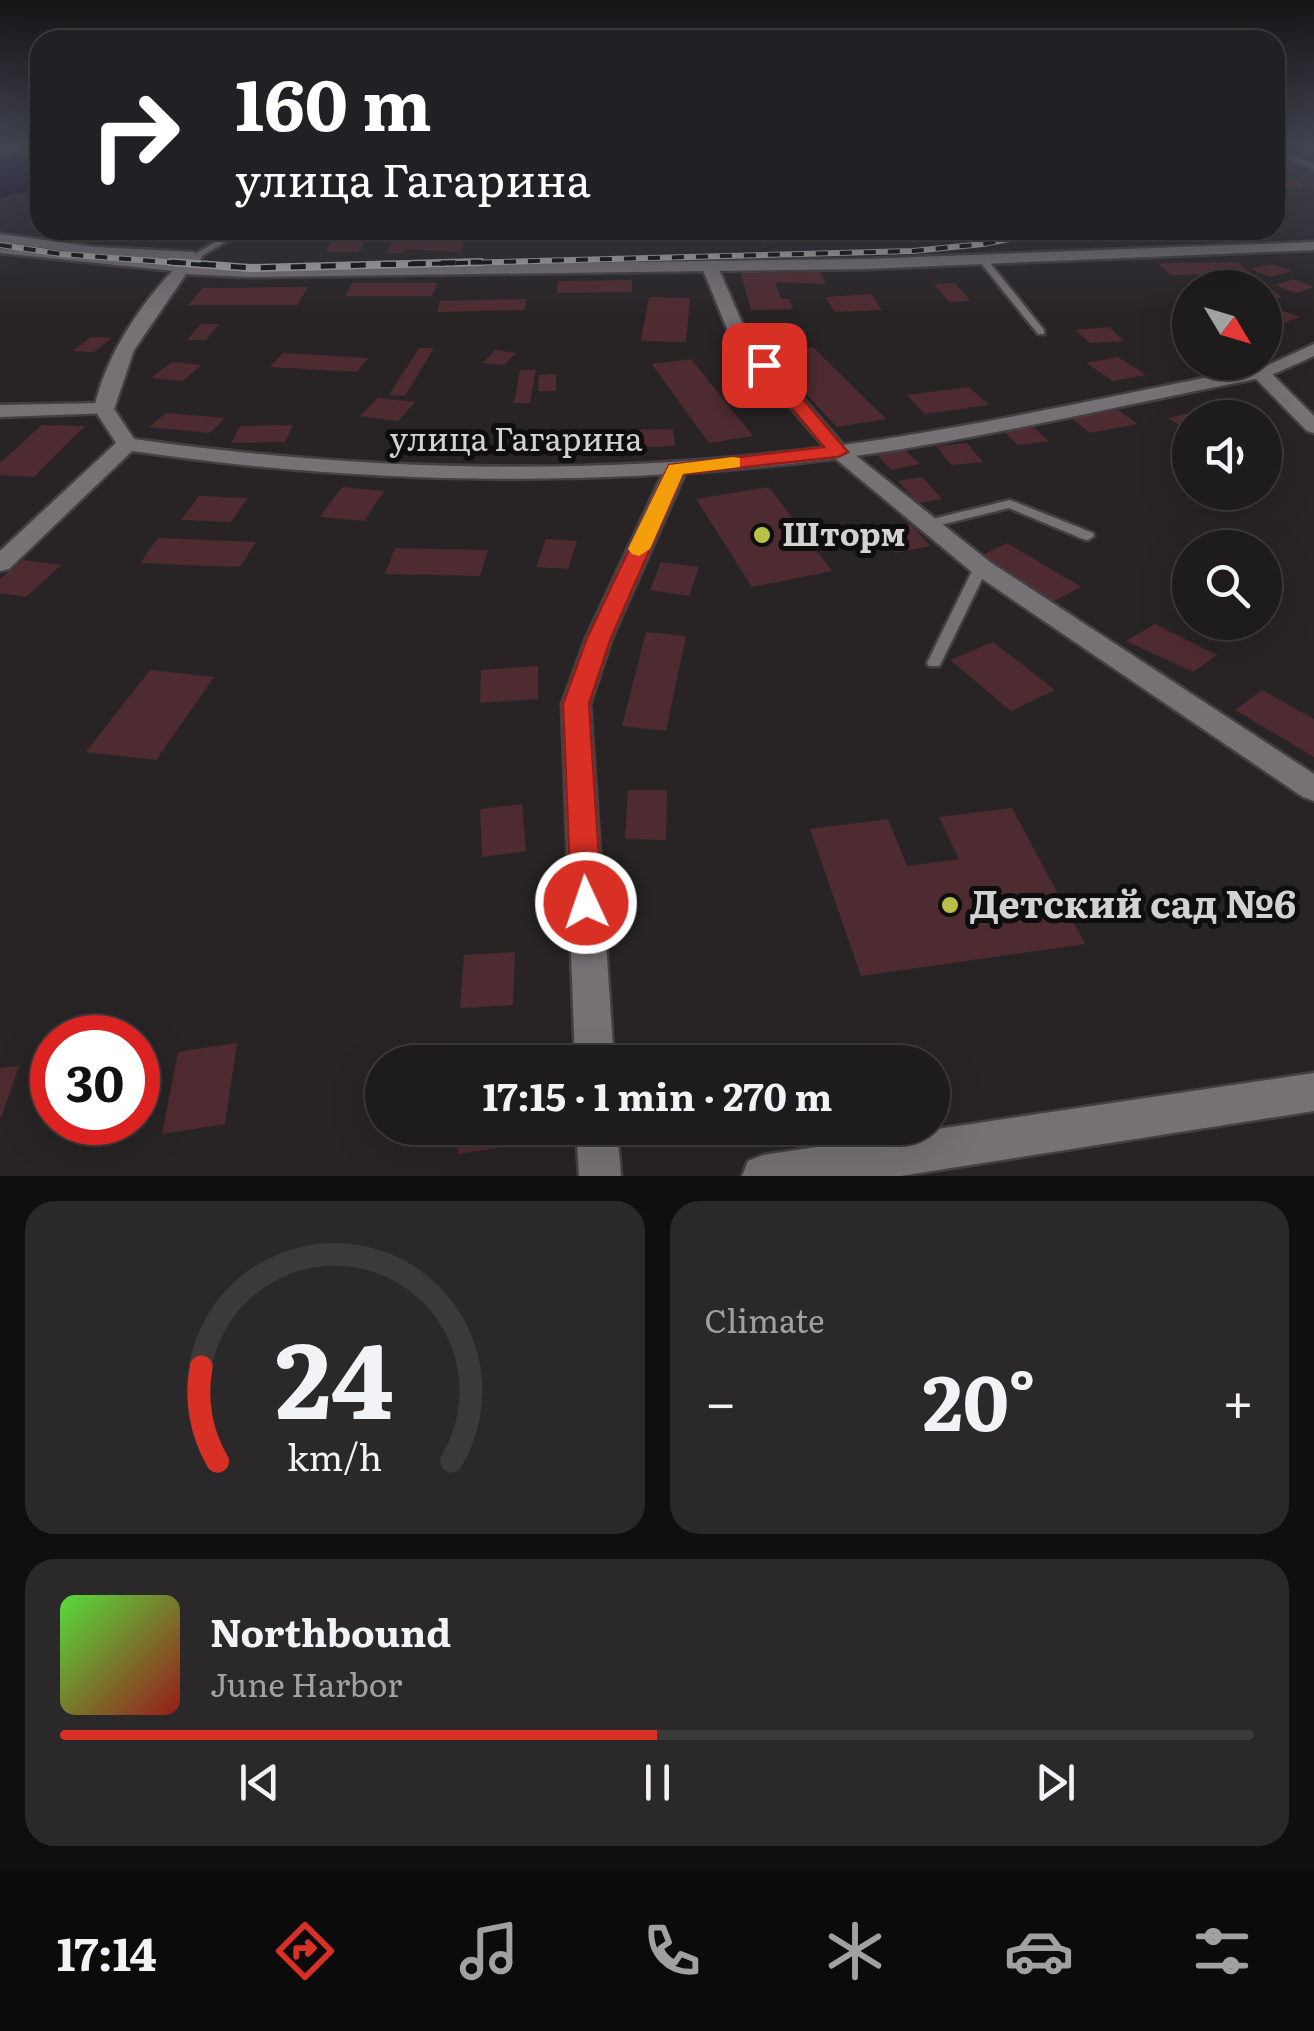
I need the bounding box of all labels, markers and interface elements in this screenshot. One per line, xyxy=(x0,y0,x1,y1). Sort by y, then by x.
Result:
text: 160 m xyxy=(235,49,432,153)
icon: right xyxy=(70,70,200,200)
text: улица Гагарина xyxy=(235,144,591,211)
north arrow xyxy=(1172,270,1282,380)
map controls xyxy=(1172,270,1282,640)
pin xyxy=(722,323,807,408)
icon: arrive xyxy=(737,338,792,393)
button: sound xyxy=(1172,400,1282,510)
street label: улица Гагарина xyxy=(390,413,643,461)
place label: Шторм xyxy=(782,508,905,556)
marker: Шторм xyxy=(751,524,773,546)
button: search xyxy=(1172,530,1282,640)
position arrow xyxy=(534,851,638,955)
place label: Детский сад №6 xyxy=(970,873,1296,930)
marker: Детский сад №6 xyxy=(939,894,961,916)
speed limit sign: 30 xyxy=(30,1015,160,1145)
text: 17:15 · 1 min · 270 m xyxy=(483,1066,832,1123)
text: Climate xyxy=(705,1295,825,1343)
text: 24 xyxy=(275,1297,394,1451)
text: 20° xyxy=(923,1343,1036,1454)
text: − xyxy=(705,1358,737,1440)
text: + xyxy=(1222,1358,1254,1440)
text: km/h xyxy=(287,1429,382,1482)
text: Northbound xyxy=(210,1602,451,1659)
text: June Harbor xyxy=(210,1659,402,1707)
icon: previous xyxy=(232,1755,287,1810)
icon: pause xyxy=(630,1755,685,1810)
icon: next xyxy=(1028,1755,1083,1810)
icon: directions xyxy=(270,1916,340,1986)
icon: music xyxy=(454,1916,524,1986)
icon: phone xyxy=(637,1916,707,1986)
icon: climate xyxy=(820,1916,890,1986)
icon: car xyxy=(1004,1916,1074,1986)
icon: filters xyxy=(1187,1916,1257,1986)
text: 17:14 xyxy=(57,1918,157,1985)

